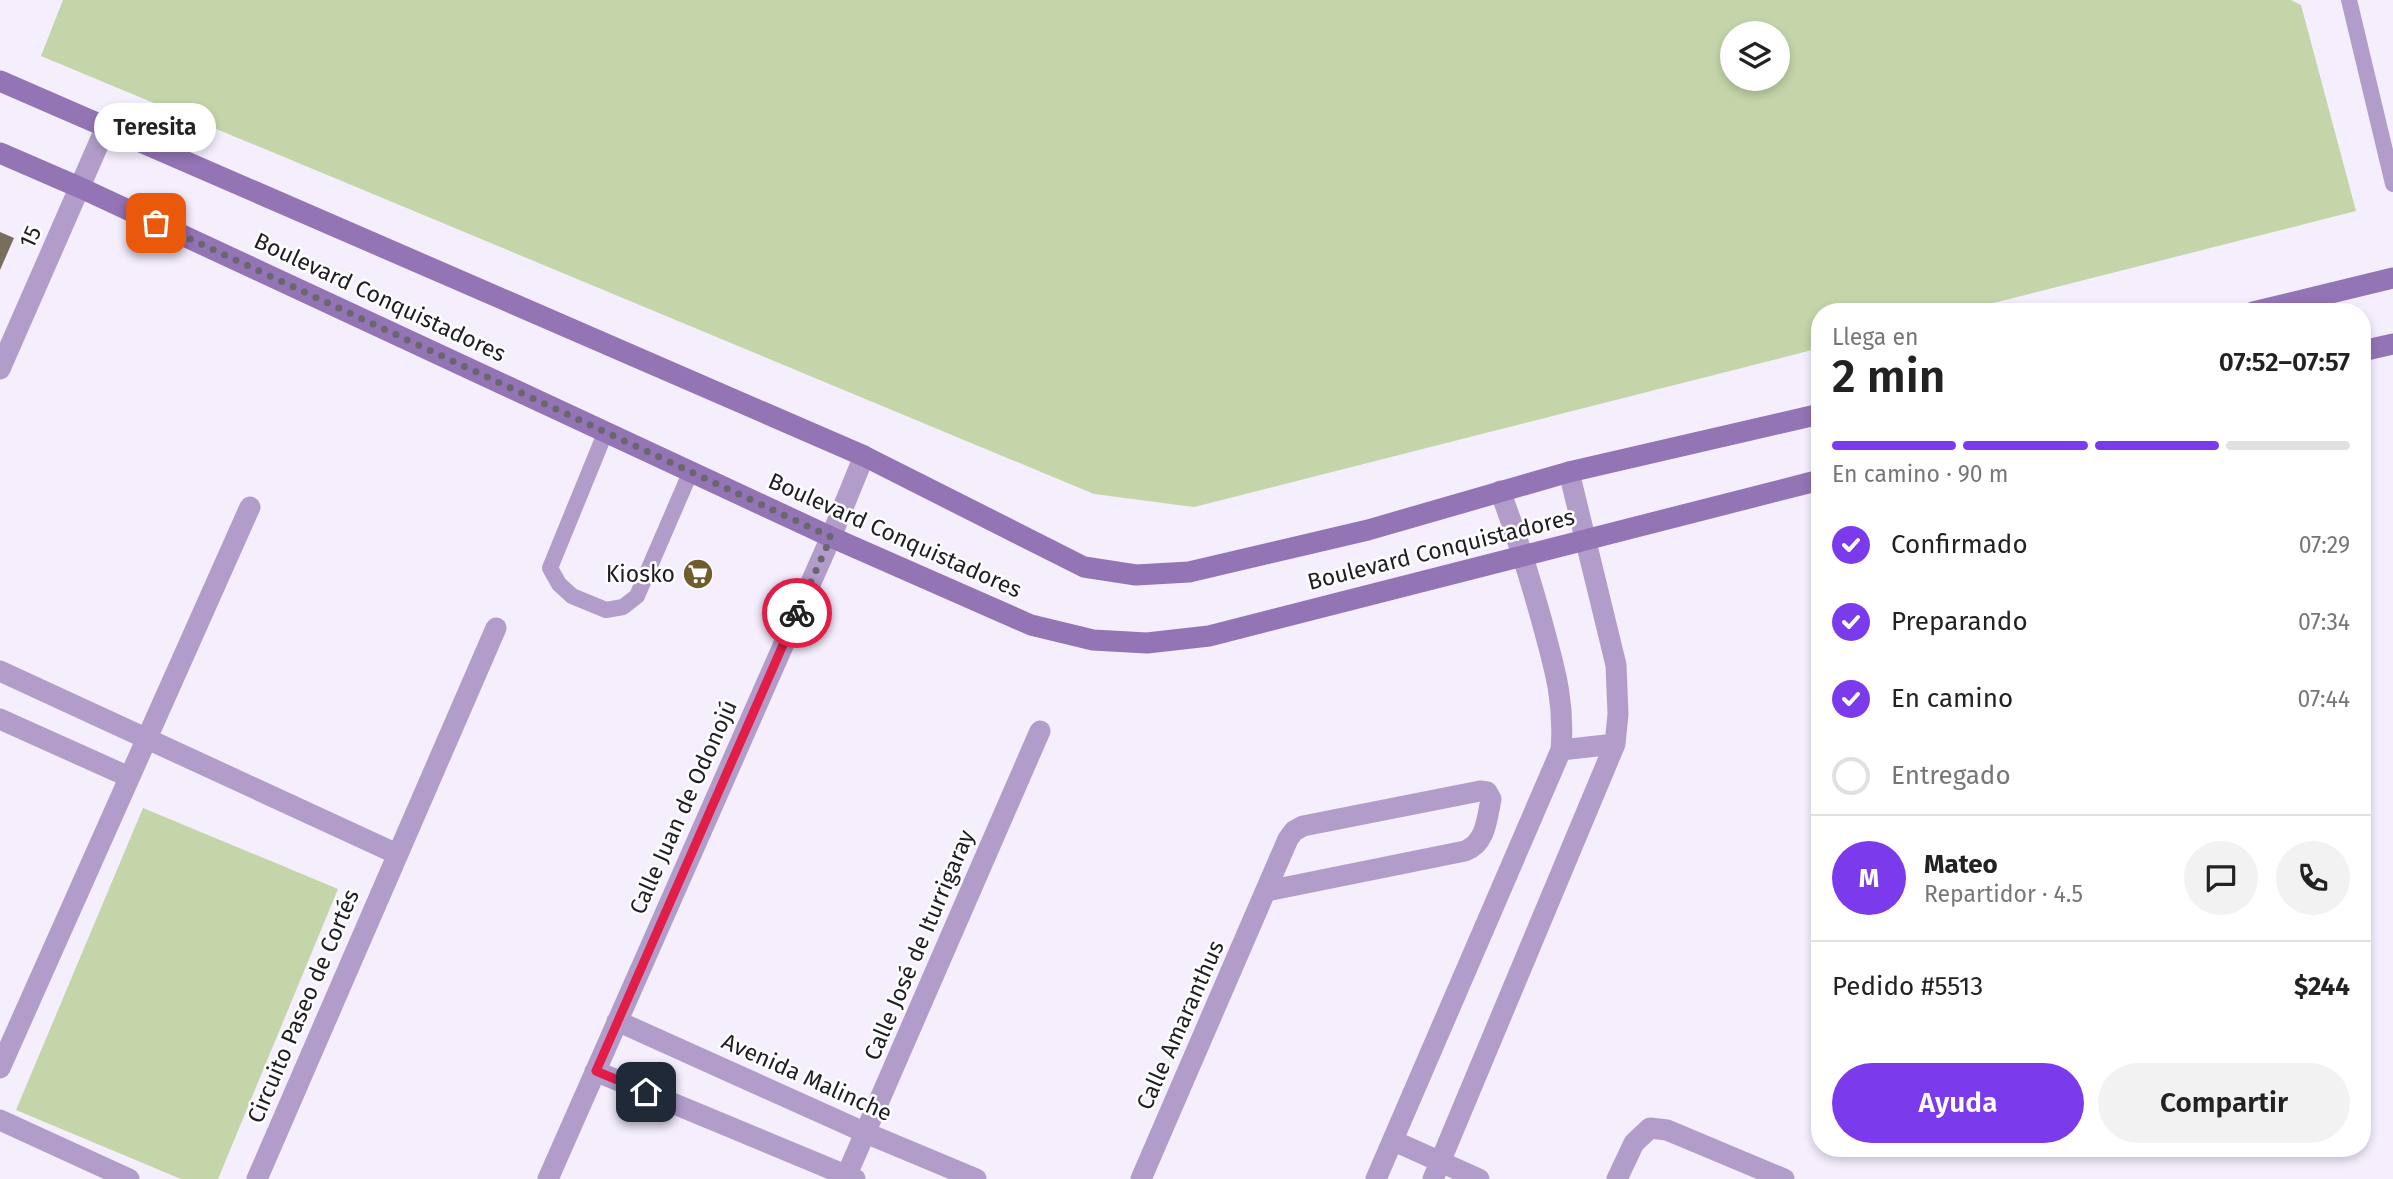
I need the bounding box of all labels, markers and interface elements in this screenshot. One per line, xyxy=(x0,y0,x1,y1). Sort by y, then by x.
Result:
map controls xyxy=(1720,21,1790,91)
button: layers xyxy=(1720,21,1790,91)
callout: Teresita xyxy=(95,104,217,153)
text: Teresita xyxy=(113,113,197,141)
pin xyxy=(126,193,186,253)
icon: bag xyxy=(137,204,175,242)
street label: 15 xyxy=(13,221,47,253)
street label: Boulevard Conquistadores xyxy=(250,226,510,368)
text: Llega en xyxy=(1832,323,1918,351)
text: 07:52–07:57 xyxy=(2219,347,2350,378)
text: 2 min xyxy=(1832,349,1945,404)
text: En camino · 90 m xyxy=(1832,460,2008,488)
street label: Boulevard Conquistadores xyxy=(764,466,1026,604)
street label: Boulevard Conquistadores xyxy=(1305,502,1577,596)
icon: check xyxy=(1832,526,1870,564)
text: Confirmado xyxy=(1891,529,2028,560)
text: 07:29 xyxy=(2299,531,2350,559)
supermarket icon: Kiosko xyxy=(681,557,715,591)
place label: Kiosko xyxy=(606,560,675,588)
courier xyxy=(762,578,832,648)
icon: bike xyxy=(778,594,816,632)
icon: check xyxy=(1832,603,1870,641)
text: Preparando xyxy=(1891,606,2028,637)
text: 07:34 xyxy=(2298,608,2350,636)
icon: check xyxy=(1832,680,1870,718)
text: En camino xyxy=(1891,683,2013,714)
text: 07:44 xyxy=(2298,685,2350,713)
street label: Calle Juan de Odonojú xyxy=(623,695,743,919)
text: Entregado xyxy=(1891,760,2011,791)
street label: Calle José de Iturrigaray xyxy=(858,825,980,1064)
button: chat xyxy=(2184,841,2258,915)
button: phone xyxy=(2276,841,2350,915)
text: Mateo xyxy=(1924,849,1998,880)
text: M xyxy=(1859,863,1879,894)
text: Repartidor · 4.5 xyxy=(1924,880,2083,908)
street label: Circuito Paseo de Cortés xyxy=(241,885,365,1127)
street label: Calle Amaranthus xyxy=(1130,936,1230,1114)
text: Pedido #5513 xyxy=(1832,971,1983,1002)
text: $244 xyxy=(2294,971,2350,1002)
street label: Avenida Malinche xyxy=(718,1027,896,1127)
pin xyxy=(616,1062,676,1122)
button: Ayuda xyxy=(1832,1063,2084,1143)
button: Compartir xyxy=(2098,1063,2350,1143)
icon: home xyxy=(627,1073,665,1111)

